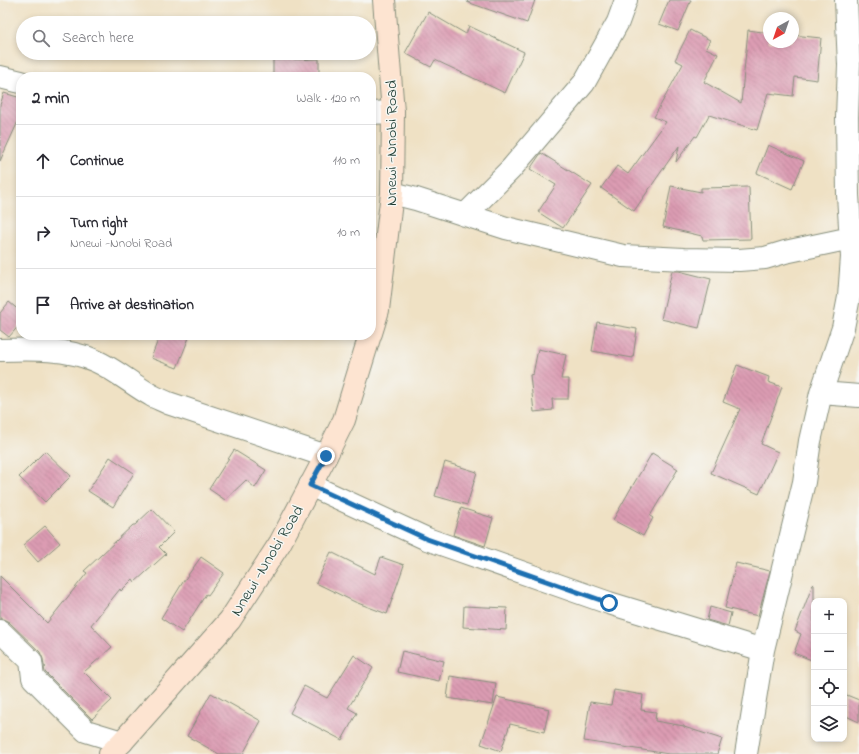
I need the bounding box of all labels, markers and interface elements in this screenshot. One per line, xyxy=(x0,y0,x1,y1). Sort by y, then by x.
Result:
north arrow xyxy=(763,12,799,48)
search box xyxy=(16,16,376,60)
icon: search xyxy=(30,27,52,49)
text: Search here xyxy=(62,27,134,49)
street label: Nnewi -Nnobi Road xyxy=(380,80,404,206)
text: 2 min xyxy=(32,86,69,111)
text: Walk · 120 m xyxy=(296,89,360,108)
icon: ahead xyxy=(32,150,54,172)
text: Continue xyxy=(70,150,124,172)
text: 110 m xyxy=(333,151,360,170)
text: Turn right xyxy=(70,212,128,234)
icon: right xyxy=(32,222,54,244)
text: 10 m xyxy=(337,223,360,242)
text: Nnewi -Nnobi Road xyxy=(70,234,172,253)
icon: arrive xyxy=(32,294,54,316)
text: Arrive at destination xyxy=(70,294,194,316)
route end xyxy=(317,447,335,465)
street label: Nnewi -Nnobi Road xyxy=(225,501,310,621)
route start xyxy=(600,594,618,612)
map controls xyxy=(811,598,847,742)
button: + xyxy=(811,598,847,634)
button: − xyxy=(811,634,847,670)
button: locate xyxy=(811,670,847,706)
button: layers xyxy=(811,706,847,742)

